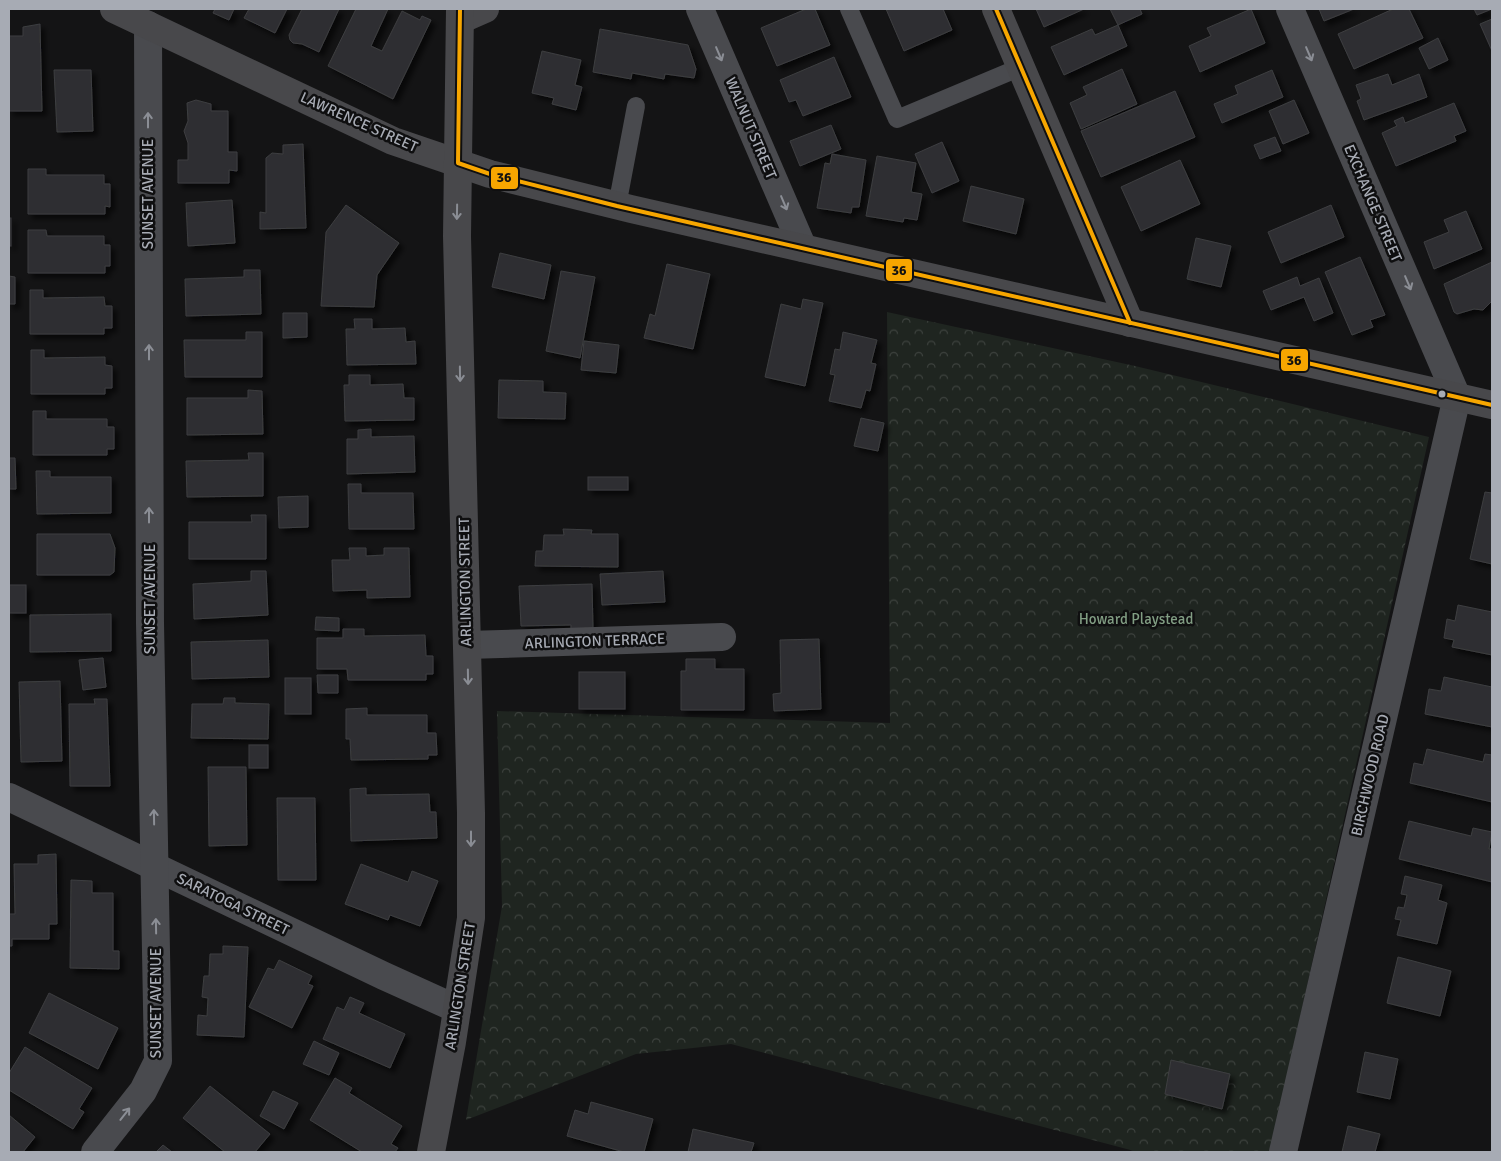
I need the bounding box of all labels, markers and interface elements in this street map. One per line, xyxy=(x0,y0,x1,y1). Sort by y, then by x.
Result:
one-way arrow xyxy=(716,46,725,61)
one-way arrow xyxy=(1305,46,1314,61)
street label: WALNUT STREET xyxy=(721,74,781,182)
street label: LAWRENCE STREET xyxy=(298,88,421,156)
one-way arrow xyxy=(143,112,153,128)
street label: SUNSET AVENUE xyxy=(139,139,157,249)
street label: EXCHANGE STREET xyxy=(1340,142,1406,265)
line badge: 36 xyxy=(490,166,519,190)
text: 36 xyxy=(496,169,512,186)
one-way arrow xyxy=(779,195,789,210)
one-way arrow xyxy=(452,204,462,220)
line badge: 36 xyxy=(885,258,913,282)
text: 36 xyxy=(891,262,907,279)
one-way arrow xyxy=(1403,275,1413,290)
one-way arrow xyxy=(144,344,154,360)
line badge: 36 xyxy=(1280,348,1309,372)
text: 36 xyxy=(1286,352,1302,369)
one-way arrow xyxy=(455,366,465,382)
unlabelled marker xyxy=(1437,389,1447,399)
one-way arrow xyxy=(144,507,154,523)
street label: ARLINGTON STREET xyxy=(455,517,475,647)
street label: SUNSET AVENUE xyxy=(141,544,159,654)
park label: Howard Playstead xyxy=(1079,610,1193,628)
street label: ARLINGTON TERRACE xyxy=(524,630,666,652)
one-way arrow xyxy=(463,668,473,684)
street label: BIRCHWOOD ROAD xyxy=(1347,712,1393,838)
one-way arrow xyxy=(149,809,158,825)
one-way arrow xyxy=(466,830,476,847)
street label: SARATOGA STREET xyxy=(174,869,293,939)
one-way arrow xyxy=(151,919,161,935)
street label: ARLINGTON STREET xyxy=(441,920,479,1051)
street label: SUNSET AVENUE xyxy=(147,948,165,1058)
one-way arrow xyxy=(119,1108,130,1121)

